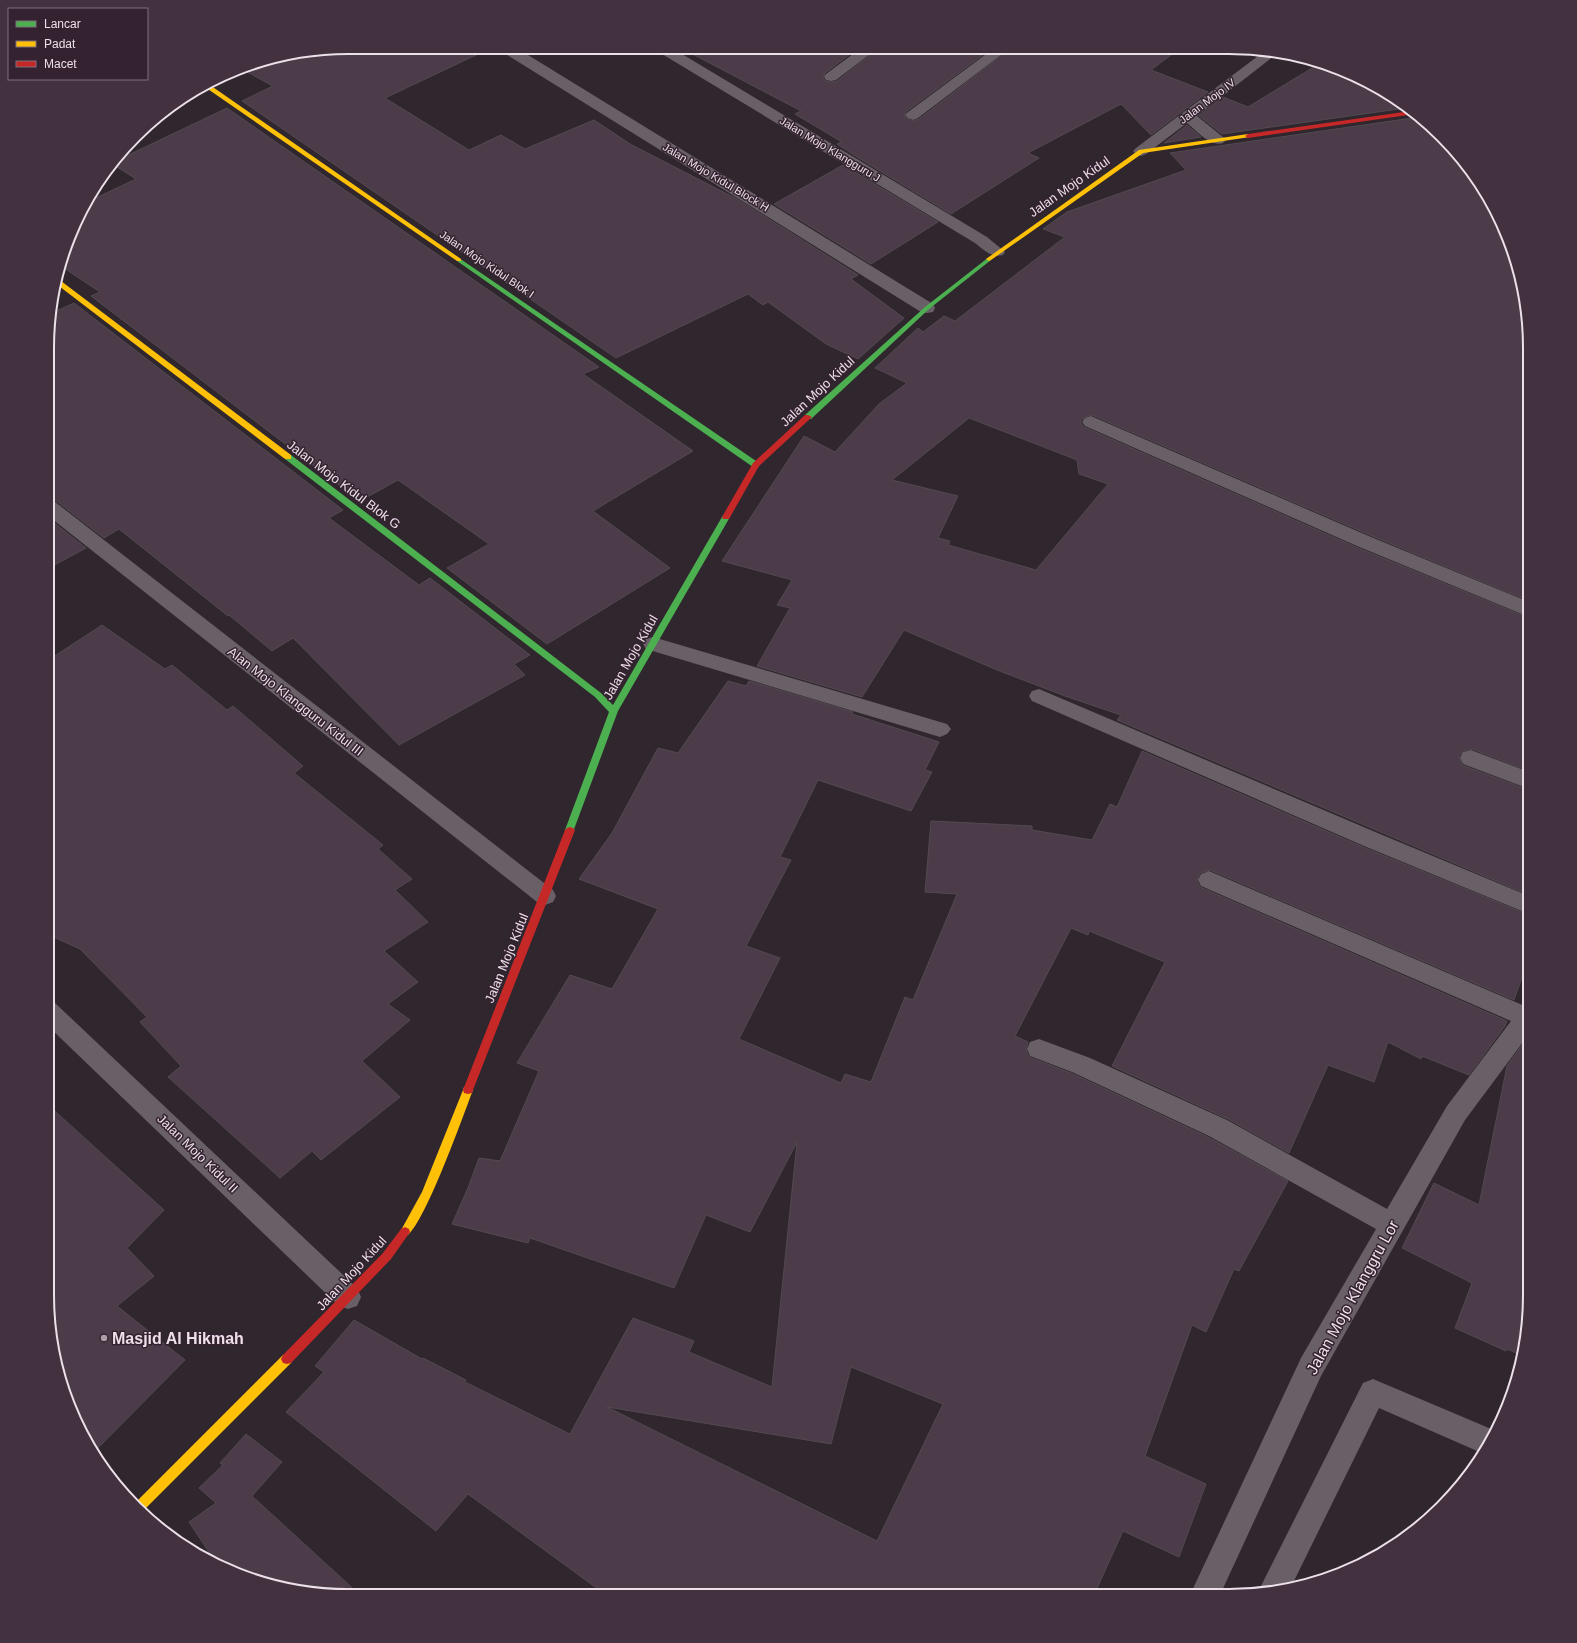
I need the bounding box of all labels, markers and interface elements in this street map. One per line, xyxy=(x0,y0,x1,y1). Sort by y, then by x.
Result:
legend xyxy=(8,8,148,80)
text: Lancar xyxy=(44,17,81,31)
text: Padat xyxy=(44,37,76,51)
text: Macet xyxy=(44,57,77,71)
street label: Jalan Mojo IV xyxy=(1177,76,1238,126)
street label: Jalan Mojo Klangguru J xyxy=(778,114,882,184)
street label: Jalan Mojo Kidul Block H xyxy=(661,141,771,214)
street label: Jalan Mojo Kidul xyxy=(1026,153,1113,220)
street label: Jalan Mojo Kidul Blok I xyxy=(438,228,536,300)
street label: Jalan Mojo Kidul xyxy=(777,353,857,429)
street label: Jalan Mojo Kidul Blok G xyxy=(284,437,403,532)
street label: Jalan Mojo Kidul xyxy=(600,612,661,702)
street label: Alan Mojo Klangguru Kidul III xyxy=(225,644,366,759)
street label: Jalan Mojo Kidul xyxy=(482,911,531,1005)
street label: Jalan Mojo Kidul II xyxy=(154,1111,241,1196)
street label: Jalan Mojo Klanggru Lor xyxy=(1303,1217,1402,1377)
street label: Jalan Mojo Kidul xyxy=(313,1233,389,1313)
place label: Masjid Al Hikmah xyxy=(112,1330,244,1347)
marker: Masjid Al Hikmah xyxy=(99,1333,109,1343)

